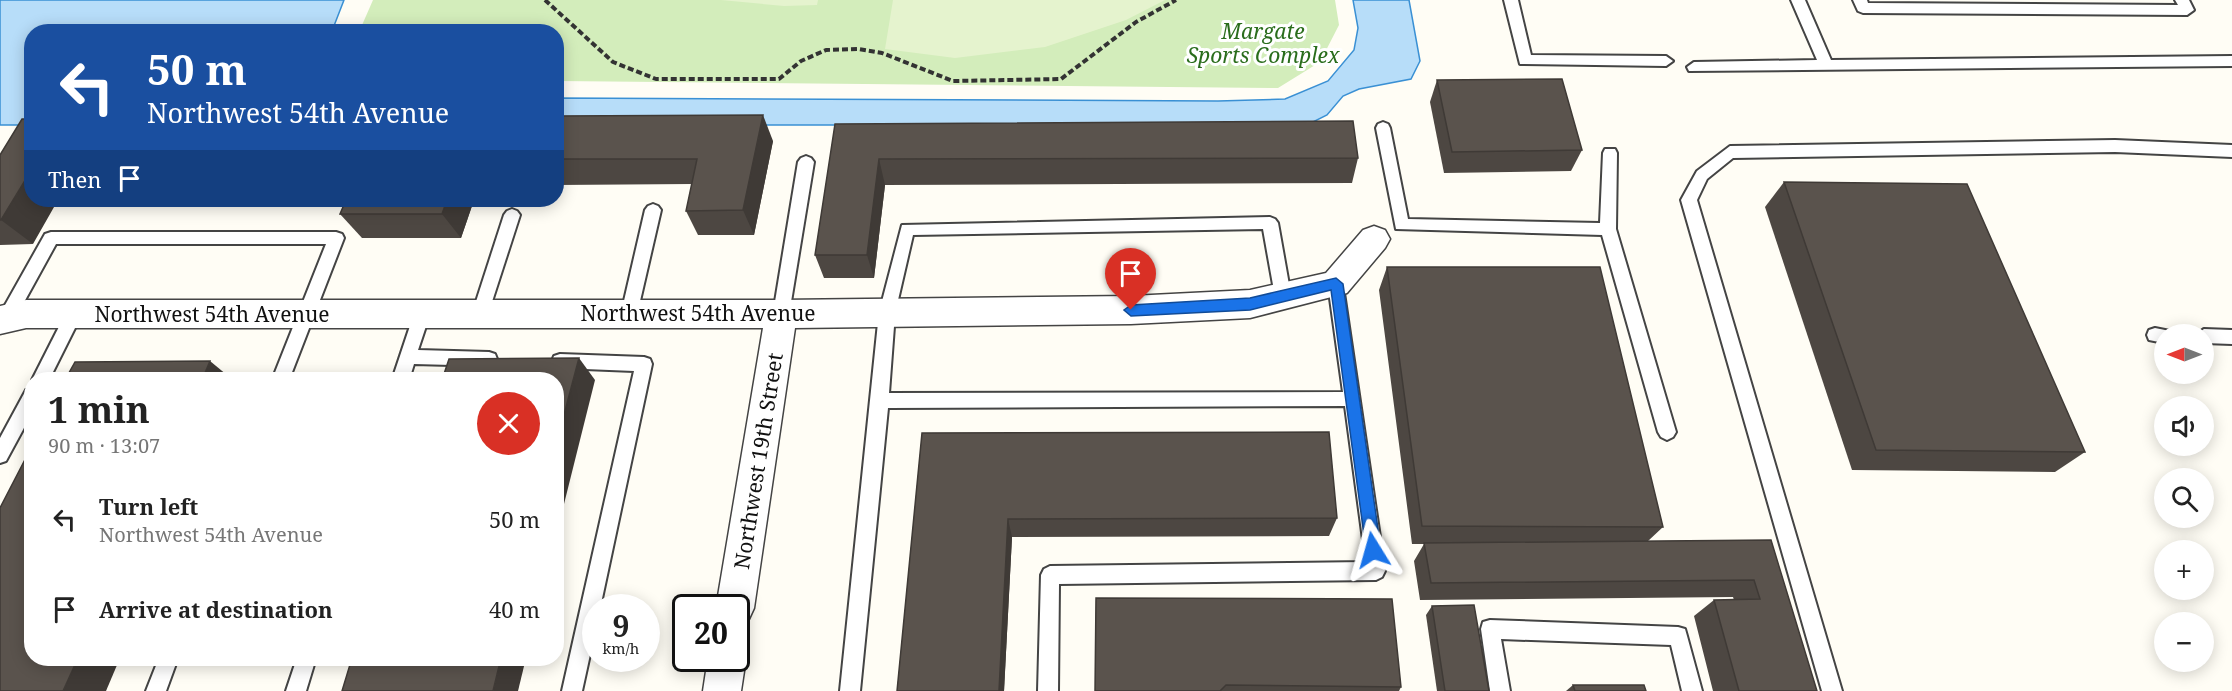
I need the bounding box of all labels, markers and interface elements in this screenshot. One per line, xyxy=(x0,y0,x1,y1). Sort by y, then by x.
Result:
park label: Margate Sports Complex xyxy=(1187,17,1340,69)
text: 50 m xyxy=(147,40,247,97)
icon: left xyxy=(48,48,126,126)
text: Northwest 54th Avenue xyxy=(147,94,449,131)
icon: arrive xyxy=(113,162,146,195)
text: Then xyxy=(48,164,101,194)
pin xyxy=(1105,248,1156,310)
icon: arrive xyxy=(1114,257,1147,290)
street label: Northwest 54th Avenue xyxy=(580,299,816,327)
street label: Northwest 54th Avenue xyxy=(94,300,330,328)
north arrow xyxy=(2154,324,2214,384)
map controls xyxy=(2154,324,2214,672)
street label: Northwest 19th Street xyxy=(727,351,789,571)
text: 1 min xyxy=(48,385,150,434)
button: close xyxy=(477,392,540,455)
button: sound xyxy=(2154,396,2214,456)
text: 90 m · 13:07 xyxy=(48,432,160,459)
button: search xyxy=(2154,468,2214,528)
text: Turn left xyxy=(99,491,198,521)
icon: left xyxy=(48,503,81,536)
text: 50 m xyxy=(489,504,540,534)
position arrow xyxy=(1341,518,1405,582)
text: Northwest 54th Avenue xyxy=(99,521,323,548)
button: + xyxy=(2154,540,2214,600)
icon: arrive xyxy=(48,593,81,626)
text: Arrive at destination xyxy=(99,594,333,624)
text: 40 m xyxy=(489,594,540,624)
speed limit sign: 20 xyxy=(672,594,750,672)
text: 9 xyxy=(613,605,629,646)
button: − xyxy=(2154,612,2214,672)
text: km/h xyxy=(603,638,639,658)

